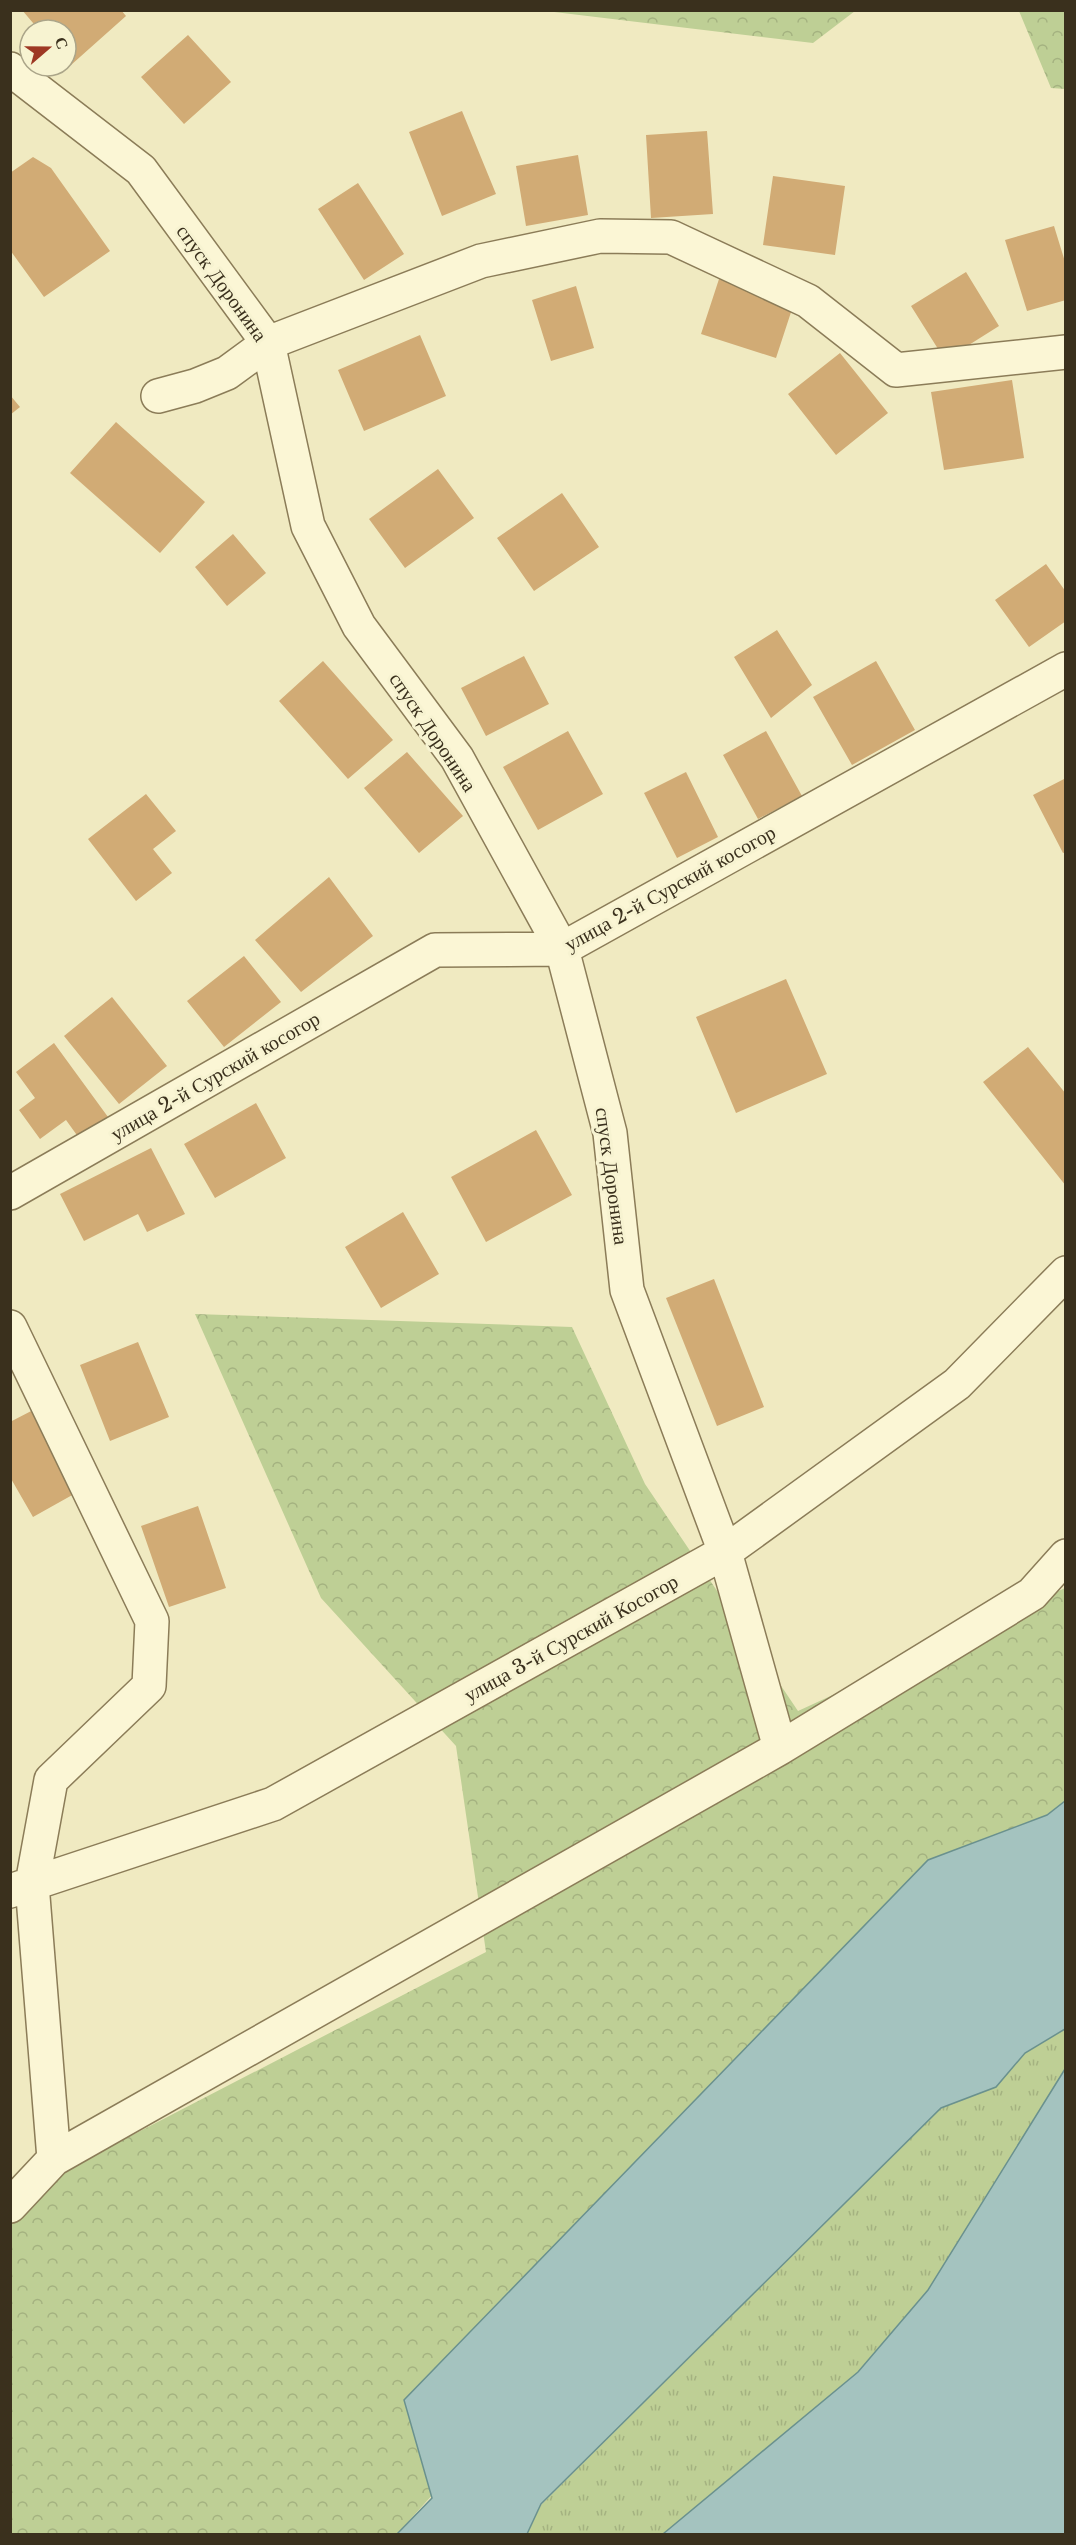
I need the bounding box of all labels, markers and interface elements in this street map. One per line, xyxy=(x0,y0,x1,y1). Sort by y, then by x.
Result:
north arrow xyxy=(18,18,78,78)
text: С xyxy=(51,34,73,52)
street label: спуск Доронина xyxy=(172,220,272,346)
street label: спуск Доронина xyxy=(384,668,482,796)
street label: улица 2-й Сурский косогор xyxy=(560,820,780,956)
street label: улица 2-й Сурский косогор xyxy=(106,1006,324,1146)
street label: спуск Доронина xyxy=(590,1106,634,1246)
street label: улица 3-й Сурский Косогор xyxy=(460,1569,682,1707)

